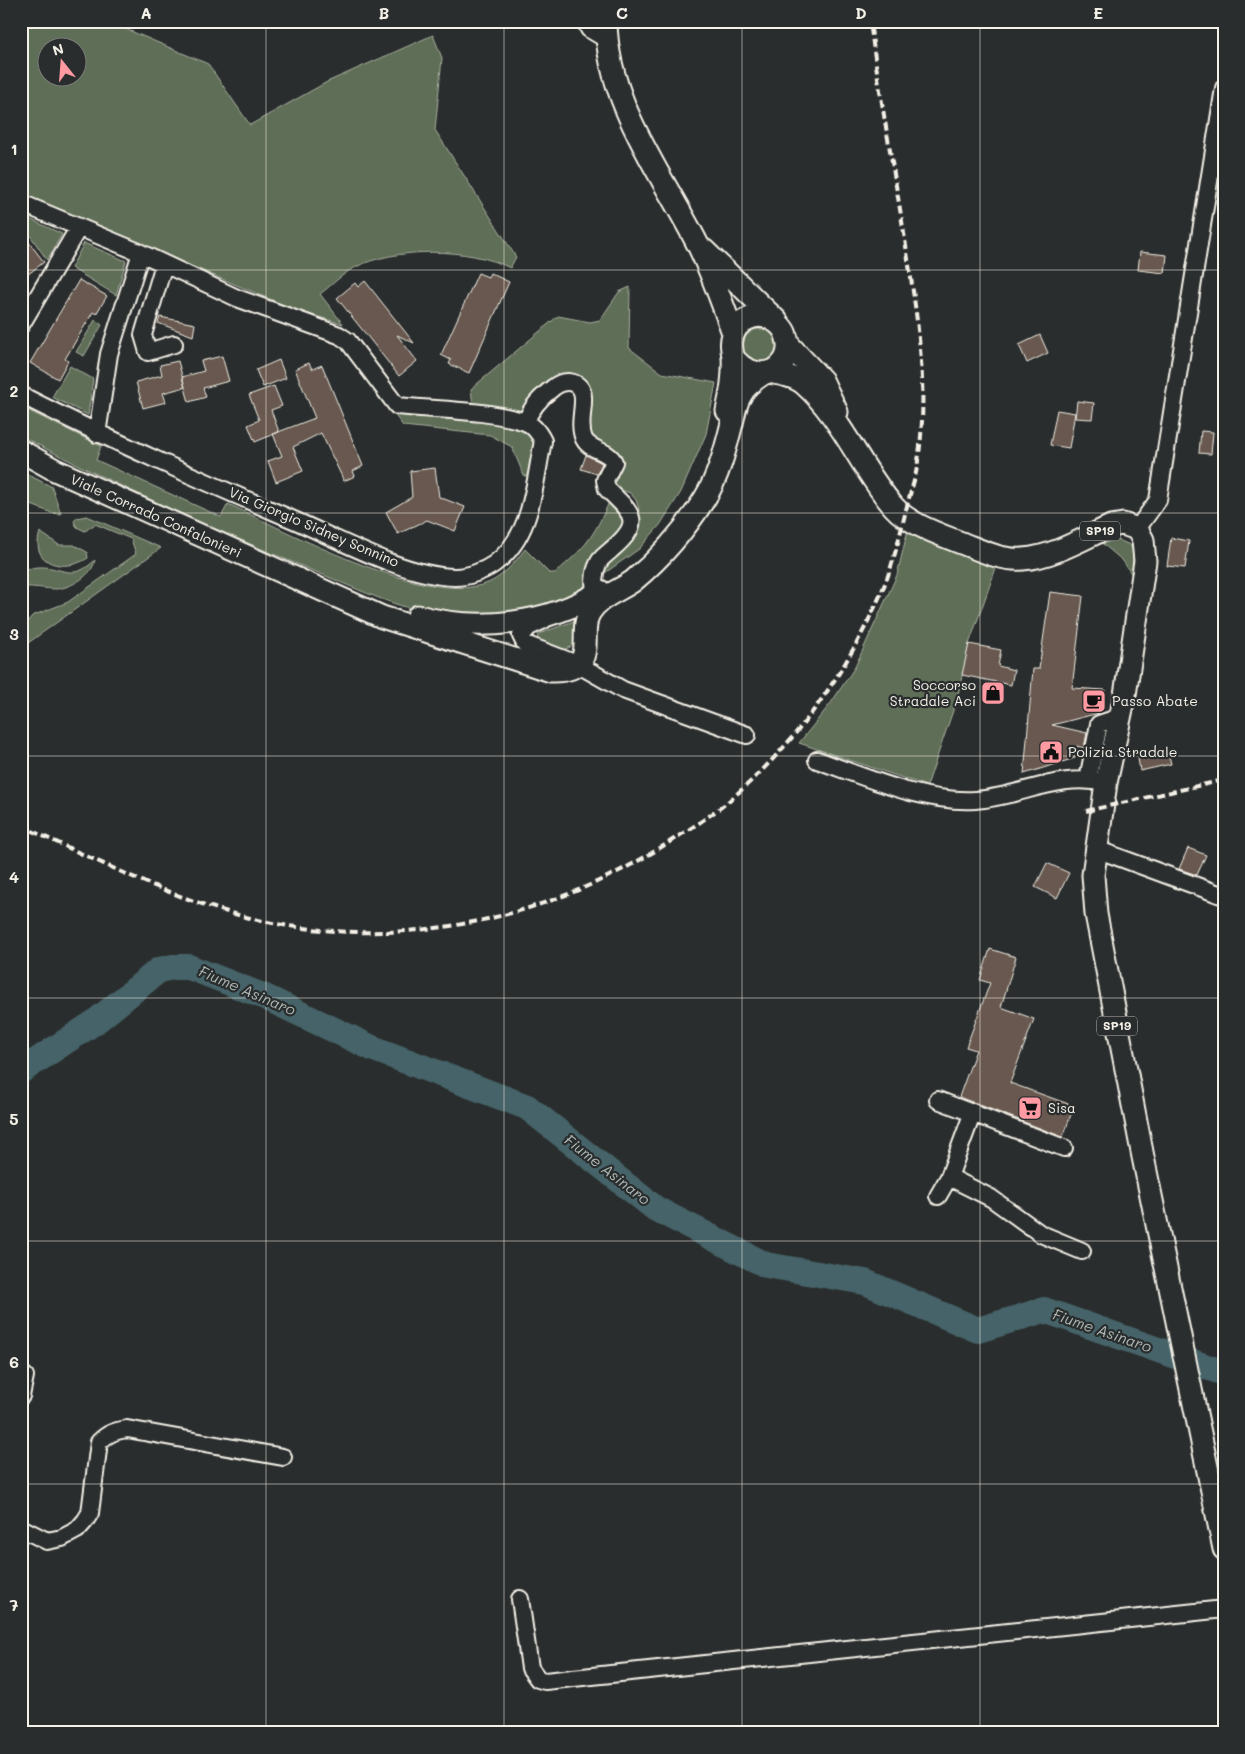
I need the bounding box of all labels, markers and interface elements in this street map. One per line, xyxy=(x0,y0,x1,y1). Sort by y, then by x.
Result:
text: A xyxy=(140,2,152,23)
text: B xyxy=(379,2,389,23)
text: C xyxy=(616,2,628,23)
text: D xyxy=(855,2,867,23)
text: E xyxy=(1093,2,1103,23)
north arrow xyxy=(38,38,88,88)
text: N xyxy=(50,38,66,60)
text: 1 xyxy=(10,138,18,159)
text: 2 xyxy=(10,380,19,401)
street label: Viale Corrado Confalonieri xyxy=(68,469,245,562)
street label: Via Giorgio Sidney Sonnino xyxy=(226,482,402,571)
road number: SP19 xyxy=(1080,522,1120,540)
text: 3 xyxy=(9,623,19,644)
place label: Soccorso Stradale Aci xyxy=(890,675,976,710)
shop icon: Soccorso Stradale Aci xyxy=(980,680,1006,706)
cafe icon: Passo Abate xyxy=(1081,688,1107,714)
place label: Passo Abate xyxy=(1112,691,1198,710)
public building icon: Polizia Stradale xyxy=(1038,739,1064,765)
place label: Polizia Stradale xyxy=(1068,742,1178,761)
text: 4 xyxy=(9,866,19,887)
water label: Fiume Asinaro xyxy=(196,961,299,1020)
road number: SP19 xyxy=(1097,1016,1137,1036)
supermarket icon: Sisa xyxy=(1017,1095,1043,1121)
place label: Sisa xyxy=(1048,1098,1076,1117)
text: 5 xyxy=(9,1108,19,1129)
water label: Fiume Asinaro xyxy=(561,1129,655,1209)
water label: Fiume Asinaro xyxy=(1050,1304,1155,1356)
text: 6 xyxy=(9,1351,19,1372)
text: 7 xyxy=(10,1594,19,1615)

